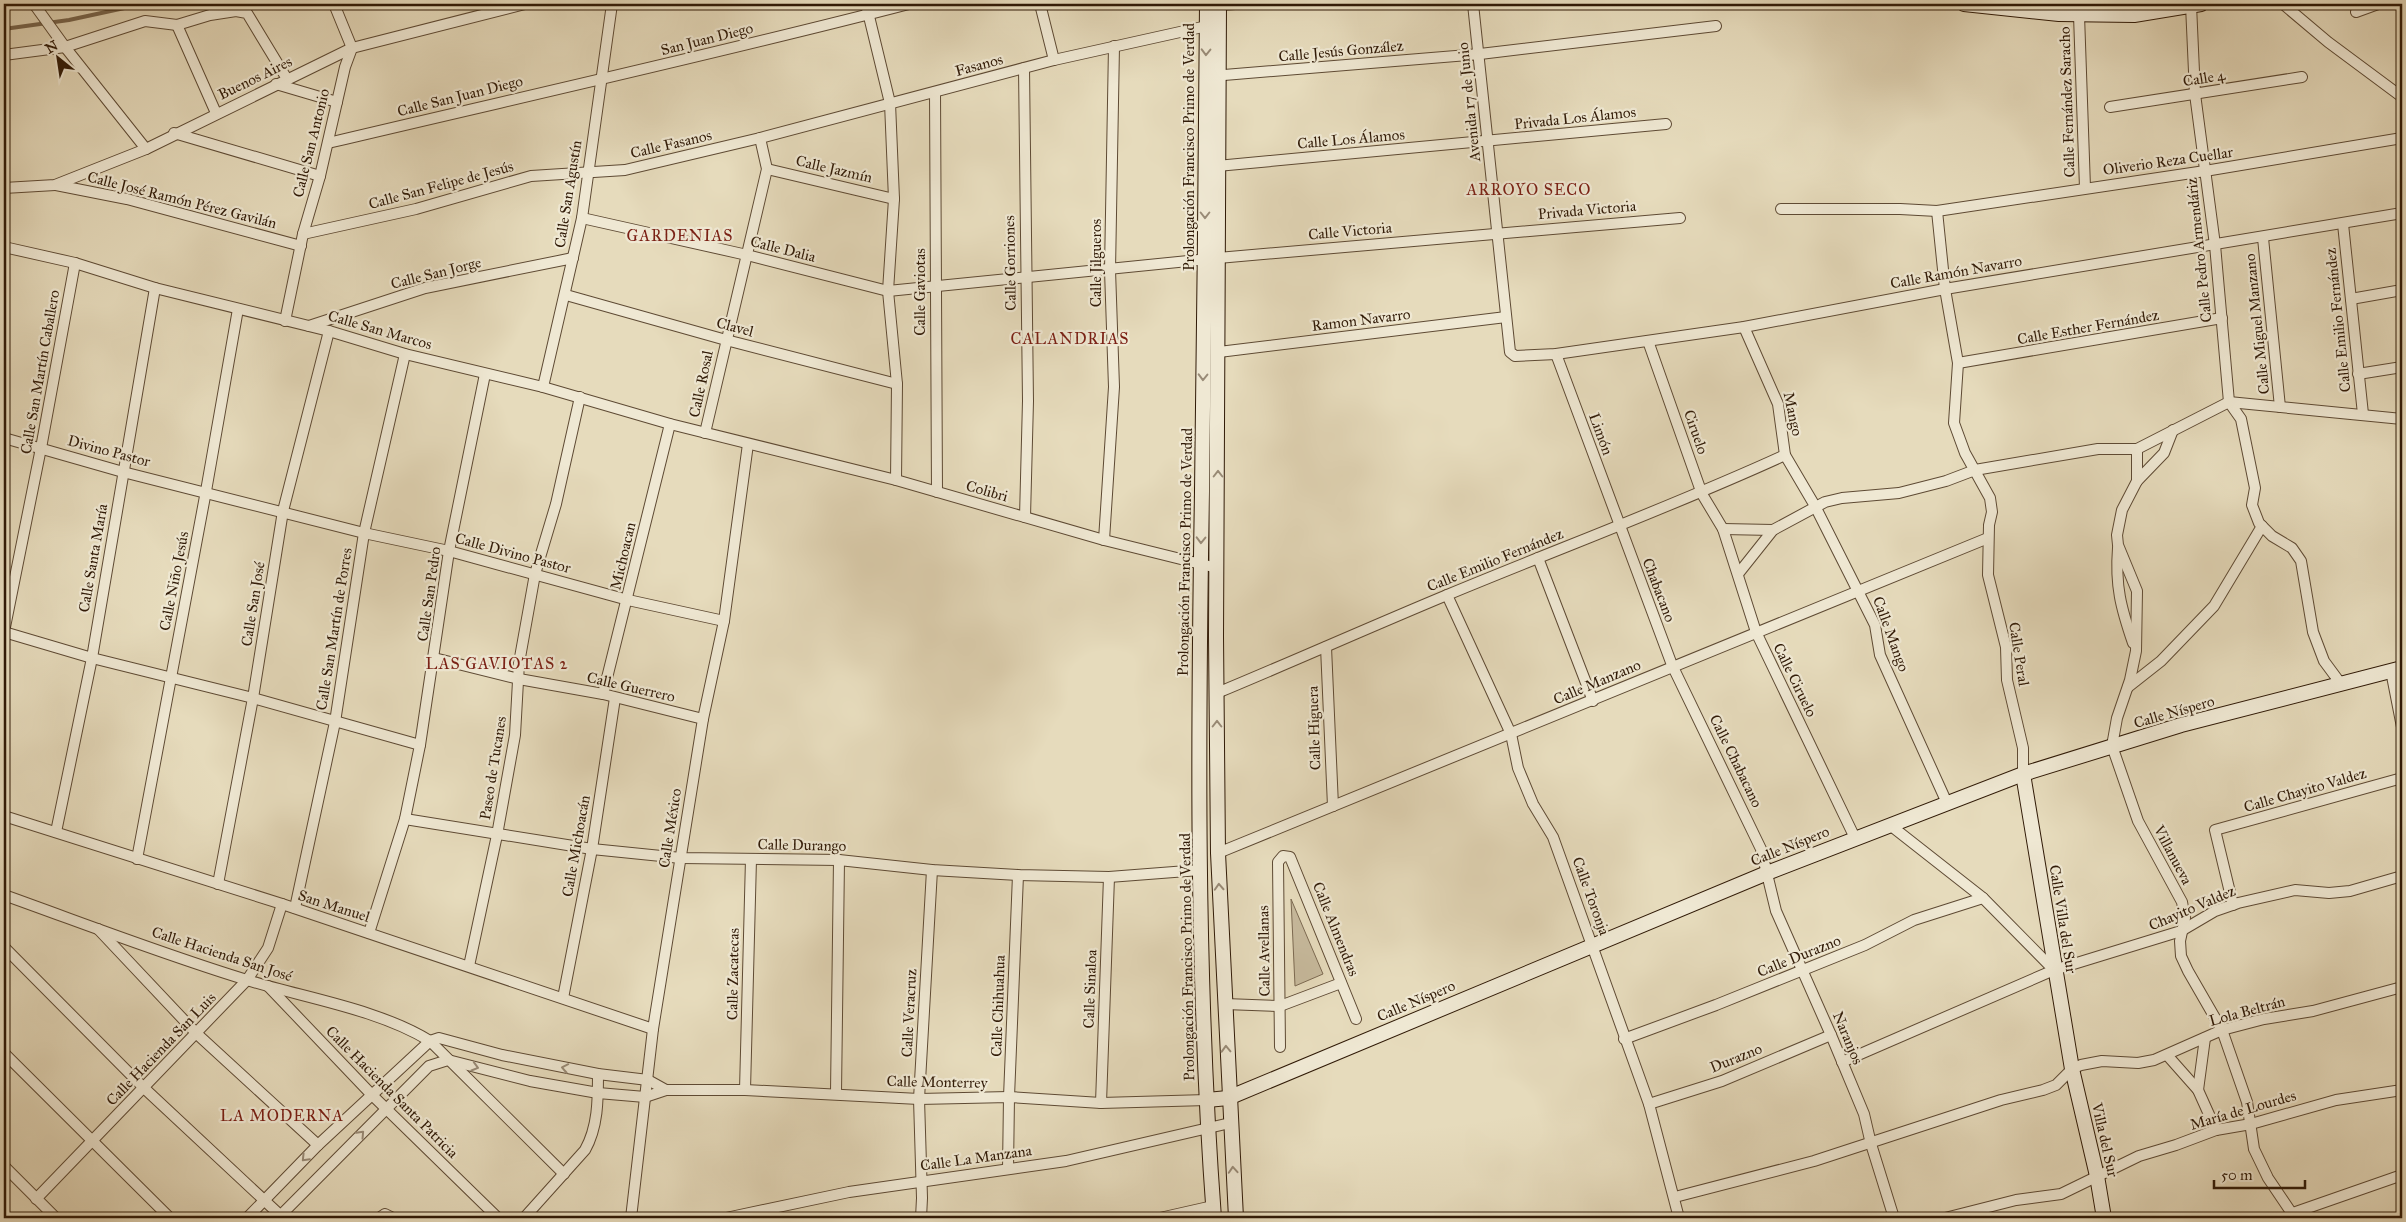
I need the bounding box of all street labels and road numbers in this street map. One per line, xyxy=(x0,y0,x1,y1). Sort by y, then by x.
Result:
street label: San Juan Diego xyxy=(659,19,756,60)
street label: Prolongación Francisco Primo de Verdad xyxy=(1180,22,1198,271)
street label: Calle Fernández Saracho xyxy=(2055,26,2079,178)
street label: Calle Jesús González xyxy=(1278,37,1404,66)
street label: Avenida 17 de Junio xyxy=(1454,41,1485,163)
street label: Fasanos xyxy=(953,50,1005,80)
street label: Buenos Aires xyxy=(215,52,295,104)
street label: Calle 4 xyxy=(2182,66,2227,90)
street label: Calle San Juan Diego xyxy=(395,72,525,121)
street label: Calle San Antonio xyxy=(289,86,333,199)
street label: Privada Los Álamos xyxy=(1513,102,1637,133)
street label: Calle Los Álamos xyxy=(1296,124,1405,153)
street label: Calle Fasanos xyxy=(629,126,713,162)
street label: Calle San Agustín xyxy=(551,139,585,249)
street label: Oliverio Reza Cuellar xyxy=(2102,143,2235,179)
street label: Calle Jazmín xyxy=(794,151,874,188)
street label: Calle San Felipe de Jesús xyxy=(367,157,516,214)
street label: Calle José Ramón Pérez Gavilán xyxy=(85,168,278,233)
street label: Calle Pedro Armendáriz xyxy=(2182,177,2216,323)
street label: Privada Victoria xyxy=(1537,197,1638,223)
street label: Calle Gorriones xyxy=(1000,215,1020,311)
street label: Calle Victoria xyxy=(1307,218,1393,244)
street label: Calle Jilgueros xyxy=(1087,219,1106,307)
street label: Calle Dalia xyxy=(748,232,818,266)
street label: Calle Emilio Fernández xyxy=(2321,247,2355,393)
street label: Calle Gaviotas xyxy=(911,248,929,336)
street label: Calle Ramón Navarro xyxy=(1889,251,2024,292)
street label: Calle Miguel Manzano xyxy=(2241,252,2273,395)
street label: Calle San Jorge xyxy=(389,253,483,294)
street label: Calle San Martín Caballero xyxy=(17,288,63,455)
street label: Ramon Navarro xyxy=(1311,305,1412,335)
street label: Calle Esther Fernández xyxy=(2016,306,2160,348)
street label: Calle San Marcos xyxy=(326,307,434,353)
street label: Clavel xyxy=(714,313,756,341)
street label: Calle Rosal xyxy=(685,348,717,419)
street label: Mango xyxy=(1780,390,1807,438)
street label: Ciruelo xyxy=(1680,407,1712,457)
street label: Limón xyxy=(1585,410,1617,458)
street label: Prolongación Francisco Primo de Verdad xyxy=(1174,427,1196,676)
street label: Divino Pastor xyxy=(66,431,153,471)
street label: Colibri xyxy=(964,476,1010,506)
street label: Calle Santa María xyxy=(75,502,112,614)
street label: Michoacan xyxy=(606,520,640,592)
street label: Calle Emilio Fernández xyxy=(1424,524,1566,596)
street label: Calle Divino Pastor xyxy=(453,529,573,577)
street label: Calle Niño Jesús xyxy=(156,530,193,632)
street label: Calle San Pedro xyxy=(413,545,445,643)
street label: Calle San Martín de Porres xyxy=(312,546,356,712)
street label: Chabacano xyxy=(1639,556,1680,625)
street label: Calle San José xyxy=(237,560,270,648)
street label: Calle Mango xyxy=(1869,594,1913,674)
street label: Calle Peral xyxy=(2005,621,2033,688)
street label: Calle Ciruelo xyxy=(1769,640,1821,720)
street label: Calle Manzano xyxy=(1551,655,1644,708)
street label: Calle Guerrero xyxy=(585,668,677,706)
street label: Calle Higuera xyxy=(1304,685,1324,771)
street label: Calle Níspero xyxy=(2132,692,2217,732)
street label: Calle Chabacano xyxy=(1706,712,1766,811)
street label: Paseo de Tucanes xyxy=(476,715,510,821)
street label: Calle Chayito Valdez xyxy=(2242,764,2368,816)
street label: Calle México xyxy=(655,787,685,869)
street label: Calle Michoacán xyxy=(558,794,594,898)
street label: Villanueva xyxy=(2149,821,2196,888)
street label: Calle Níspero xyxy=(1748,822,1832,870)
street label: Prolongación Francisco Primo de Verdad xyxy=(1176,832,1198,1081)
street label: Calle Durango xyxy=(758,835,847,855)
street label: Calle Toronja xyxy=(1569,854,1614,938)
street label: Calle Villa del Sur xyxy=(2046,863,2081,975)
street label: Calle Almendras xyxy=(1309,879,1363,979)
street label: Chayito Valdez xyxy=(2146,882,2238,934)
street label: San Manuel xyxy=(296,886,373,926)
street label: Calle Avellanas xyxy=(1254,905,1274,997)
street label: Calle Hacienda San José xyxy=(149,923,295,986)
street label: Calle Zacatecas xyxy=(723,928,743,1020)
street label: Calle Durazno xyxy=(1755,931,1844,981)
street label: Calle Sinaloa xyxy=(1080,948,1100,1029)
street label: Calle Chihuahua xyxy=(987,954,1009,1057)
street label: Calle Veracruz xyxy=(898,968,920,1058)
street label: Calle Níspero xyxy=(1374,976,1458,1026)
street label: Calle Hacienda San Luis xyxy=(102,989,220,1109)
street label: Lola Beltrán xyxy=(2207,992,2287,1030)
street label: Naranjos xyxy=(1829,1009,1867,1067)
street label: Calle Hacienda Santa Patricia xyxy=(322,1022,462,1162)
street label: Durazno xyxy=(1707,1039,1765,1077)
street label: Calle Monterrey xyxy=(886,1072,989,1092)
street label: María de Lourdes xyxy=(2188,1086,2298,1134)
street label: Villa del Sur xyxy=(2088,1100,2122,1179)
street label: Calle La Manzana xyxy=(919,1141,1034,1175)

